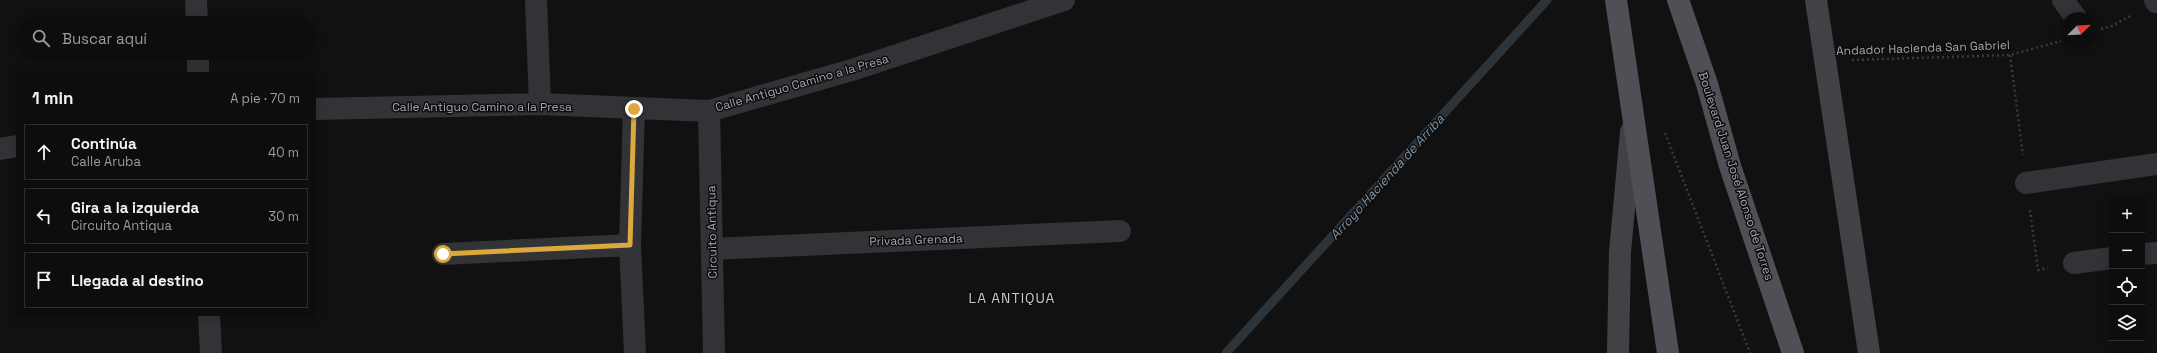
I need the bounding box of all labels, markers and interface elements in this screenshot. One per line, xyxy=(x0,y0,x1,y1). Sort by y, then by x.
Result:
north arrow xyxy=(2061,12,2097,48)
search box xyxy=(16,16,316,60)
icon: search xyxy=(30,27,52,49)
text: Buscar aquí xyxy=(62,29,147,48)
street label: Andador Hacienda San Gabriel xyxy=(1836,37,2010,59)
street label: Calle Antiguo Camino a la Presa xyxy=(713,51,891,115)
street label: Boulevard Juan José Alonso de Torres xyxy=(1695,70,1777,282)
text: 1 min xyxy=(32,87,74,109)
text: A pie · 70 m xyxy=(230,90,300,107)
street label: Calle Antiguo Camino a la Presa xyxy=(392,99,572,115)
route end xyxy=(625,100,643,118)
water label: Arroyo Hacienda de Arriba xyxy=(1326,110,1448,243)
text: Continúa xyxy=(71,134,137,153)
icon: ahead xyxy=(33,141,55,163)
text: 40 m xyxy=(268,144,299,161)
text: Calle Aruba xyxy=(71,153,141,170)
street label: Circuito Antiqua xyxy=(703,185,721,279)
map controls xyxy=(2109,197,2145,341)
button: + xyxy=(2109,197,2145,233)
text: Gira a la izquierda xyxy=(71,198,199,217)
icon: left xyxy=(33,205,55,227)
text: 30 m xyxy=(268,208,299,225)
text: Circuito Antiqua xyxy=(71,217,172,234)
street label: Privada Grenada xyxy=(869,230,963,250)
button: − xyxy=(2109,233,2145,269)
route start xyxy=(434,245,452,263)
icon: arrive xyxy=(33,269,55,291)
button: locate xyxy=(2109,269,2145,305)
text: Llegada al destino xyxy=(71,271,204,290)
district label: LA ANTIQUA xyxy=(969,289,1055,307)
button: layers xyxy=(2109,305,2145,341)

